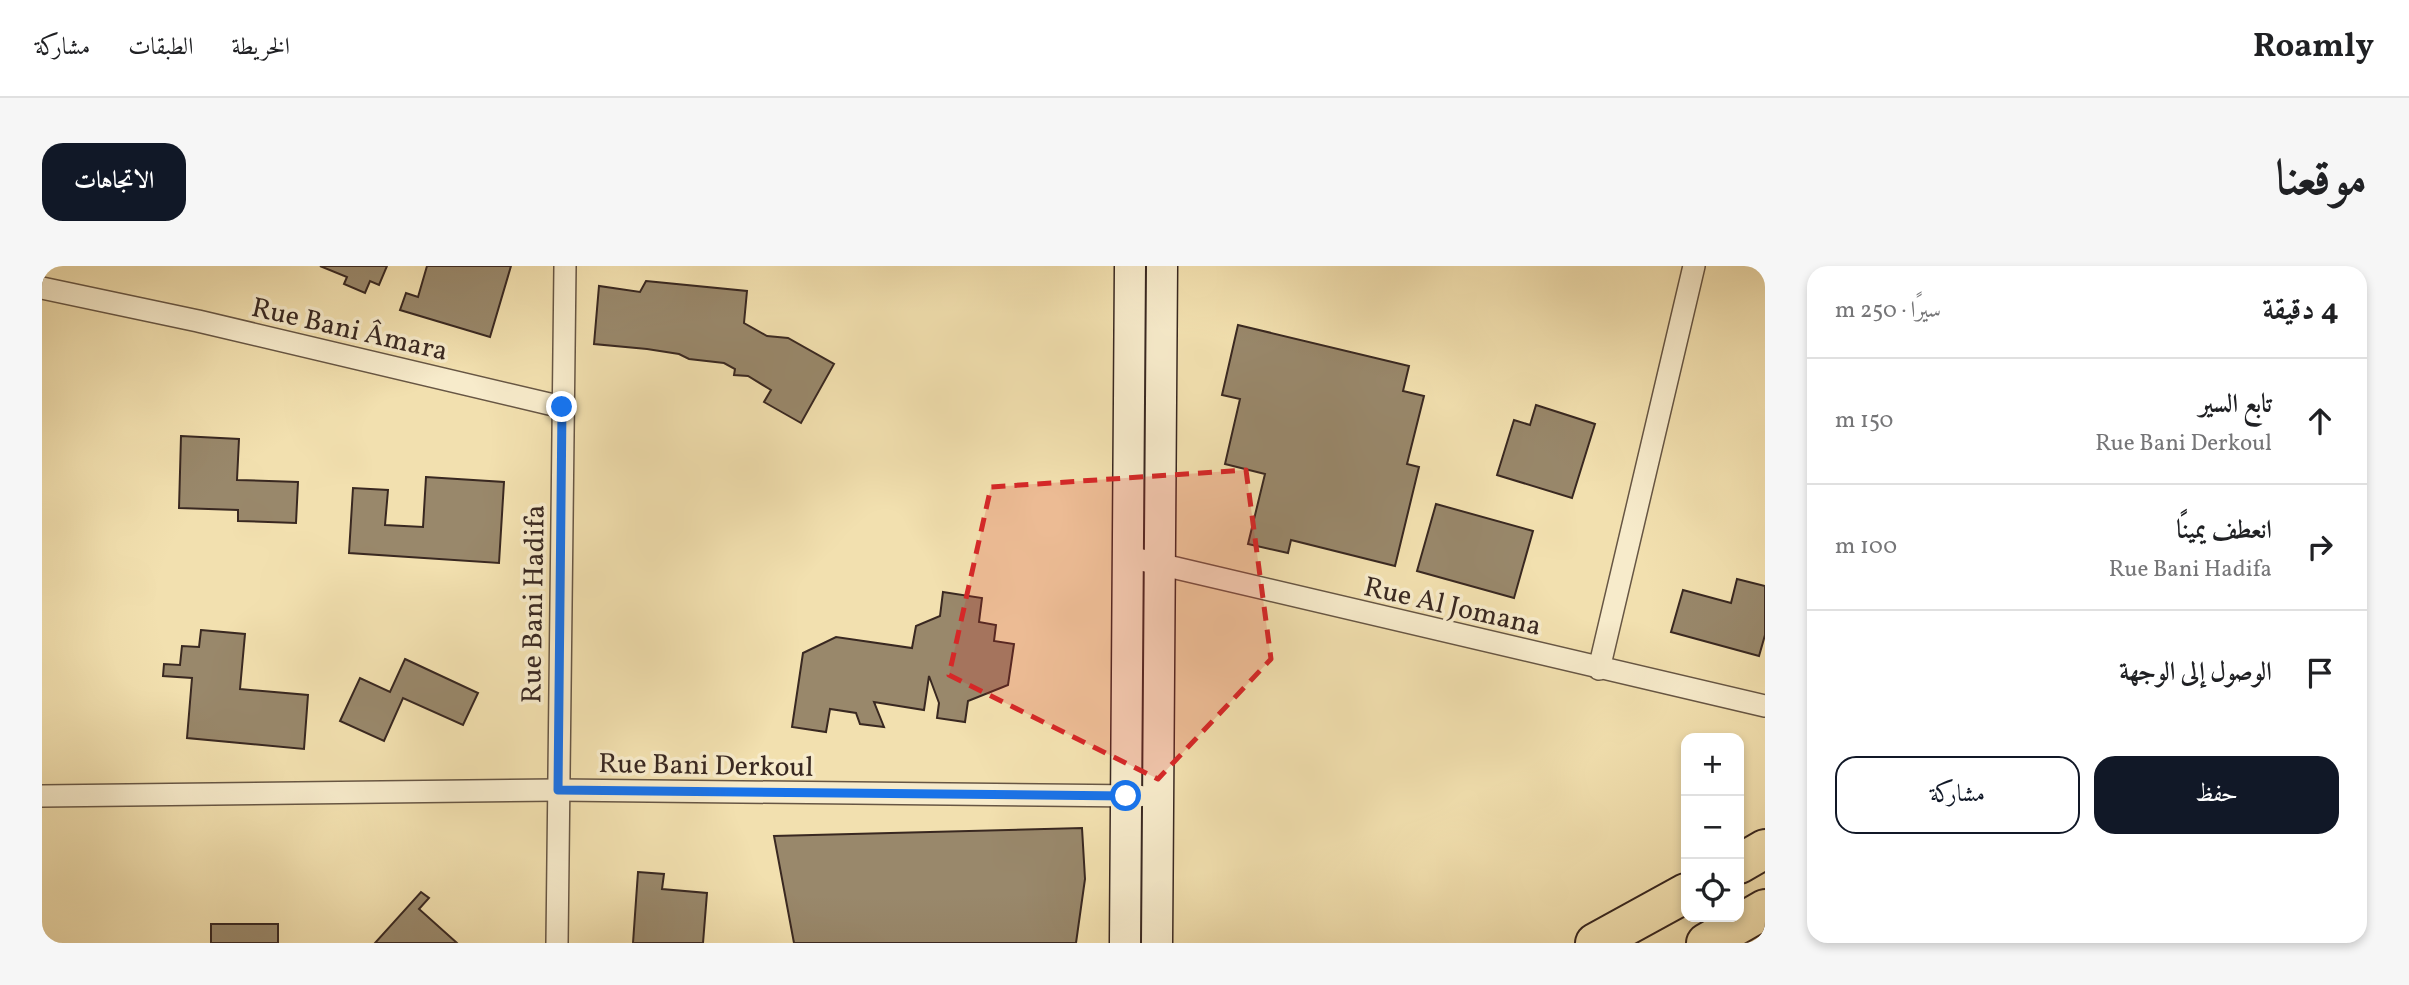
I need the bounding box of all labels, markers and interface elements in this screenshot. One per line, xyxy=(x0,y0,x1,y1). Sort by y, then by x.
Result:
text: Roamly xyxy=(2253,25,2374,71)
text: مشاركة xyxy=(35,31,90,65)
text: الطبقات xyxy=(128,31,194,65)
text: الخريطة xyxy=(232,31,290,65)
button: الاتجاهات xyxy=(42,143,186,221)
text: موقعنا xyxy=(2275,147,2367,216)
street label: Rue Bani Âmara xyxy=(248,289,451,372)
text: 4 دقيقة xyxy=(2262,290,2339,332)
text: سيرًا · 250 m xyxy=(1835,295,1941,327)
text: تابع السير xyxy=(2199,387,2272,423)
route end xyxy=(546,391,577,422)
icon: ahead xyxy=(2301,402,2339,440)
text: 150 m xyxy=(1835,405,1893,437)
text: Rue Bani Derkoul xyxy=(2095,428,2272,460)
street label: Rue Bani Hadifa xyxy=(513,504,556,704)
text: انعطف يمينًا xyxy=(2176,513,2272,549)
icon: right xyxy=(2301,528,2339,566)
text: 100 m xyxy=(1835,531,1897,563)
text: Rue Bani Hadifa xyxy=(2109,554,2272,586)
street label: Rue Al Jomana xyxy=(1360,568,1545,647)
icon: arrive xyxy=(2301,654,2339,692)
text: الوصول إلى الوجهة xyxy=(2119,655,2272,691)
map controls xyxy=(1681,733,1744,922)
button: + xyxy=(1681,733,1744,796)
street label: Rue Bani Derkoul xyxy=(598,745,814,788)
button: مشاركة xyxy=(1835,756,2080,834)
button: حفظ xyxy=(2094,756,2339,834)
route start xyxy=(1110,780,1141,811)
button: − xyxy=(1681,796,1744,859)
button: locate xyxy=(1681,859,1744,922)

